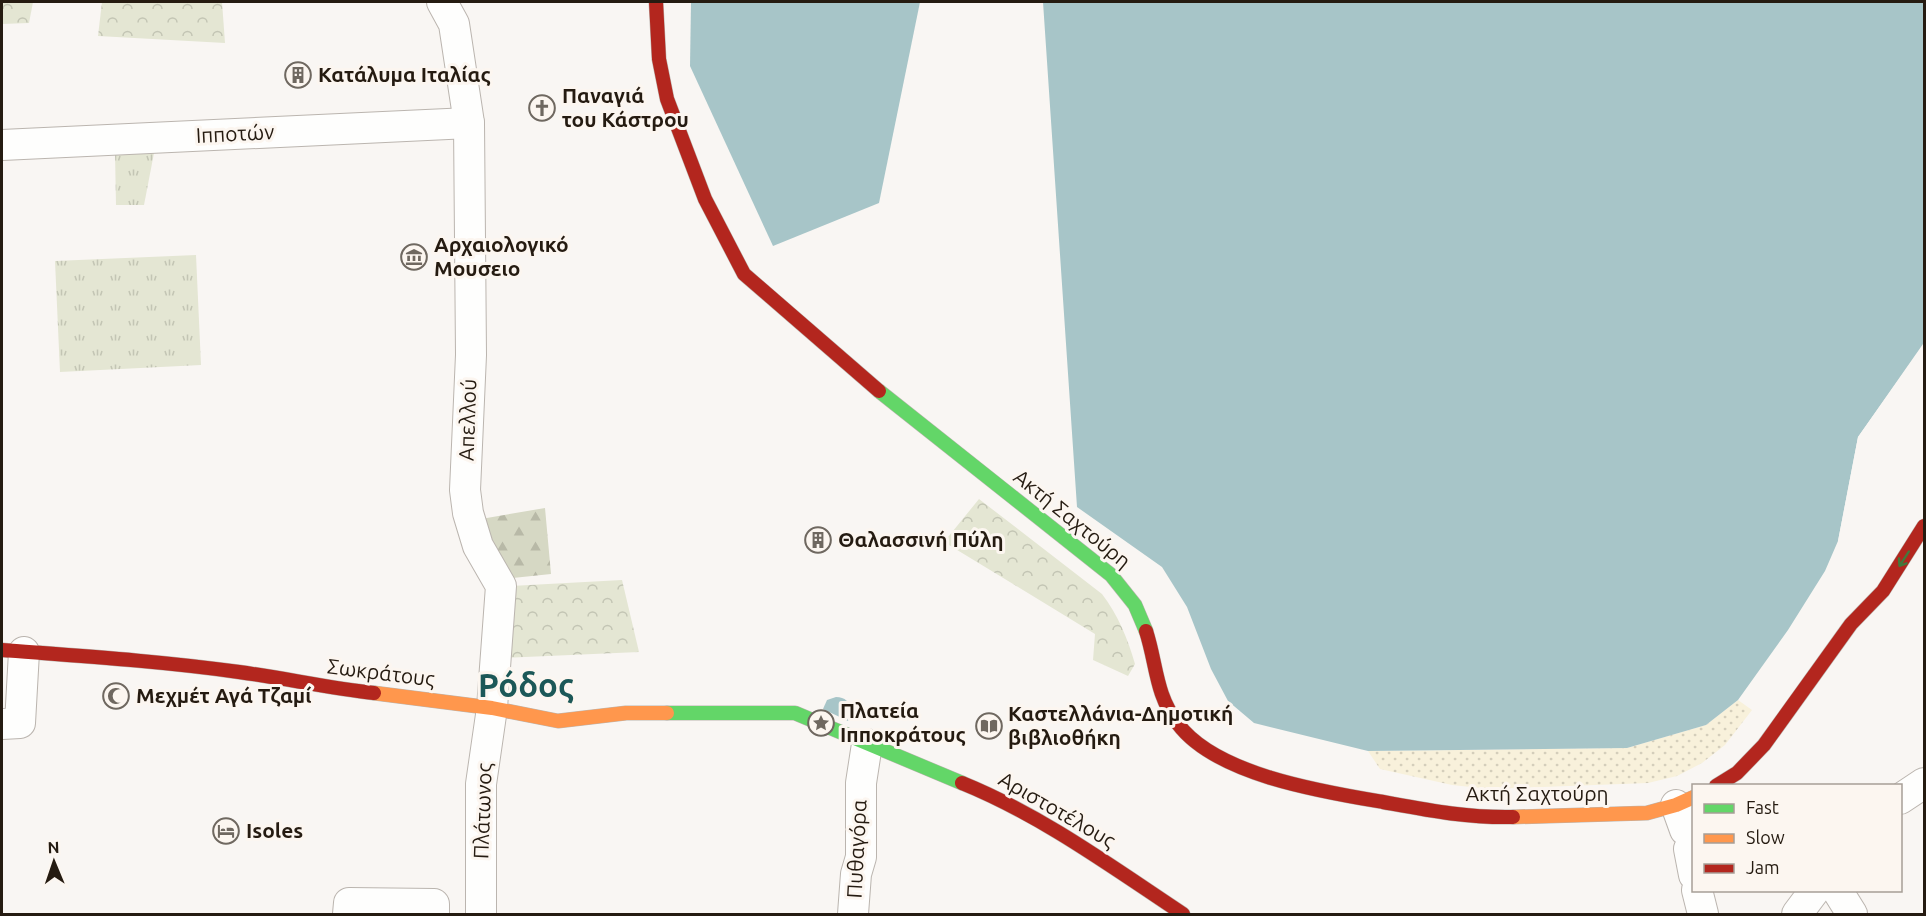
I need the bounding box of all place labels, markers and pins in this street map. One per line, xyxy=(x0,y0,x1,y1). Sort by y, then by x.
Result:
building icon: Κατάλυμα Ιταλίας xyxy=(283,60,313,90)
place label: Κατάλυμα Ιταλίας xyxy=(318,62,491,86)
place label: Παναγιά του Κάστρου xyxy=(562,83,689,131)
church icon: Παναγιά του Κάστρου xyxy=(527,93,557,123)
place label: Αρχαιολογικό Μουσειο xyxy=(434,232,569,280)
museum icon: Αρχαιολογικό Μουσειο xyxy=(399,242,429,272)
building icon: Θαλασσινή Πύλη xyxy=(803,525,833,555)
place label: Θαλασσινή Πύλη xyxy=(838,527,1003,551)
mosque icon: Μεχμέτ Αγά Τζαμί xyxy=(101,681,131,711)
place label: Μεχμέτ Αγά Τζαμί xyxy=(136,683,311,707)
place label: Πλατεία Ιπποκράτους xyxy=(840,698,966,746)
place label: Καστελλάνια-Δημοτική βιβλιοθήκη xyxy=(1008,701,1233,749)
place icon: Πλατεία Ιπποκράτους xyxy=(806,708,836,738)
library icon: Καστελλάνια-Δημοτική βιβλιοθήκη xyxy=(974,711,1004,741)
hotel icon: Isoles xyxy=(211,816,241,846)
place label: Isoles xyxy=(246,818,303,842)

